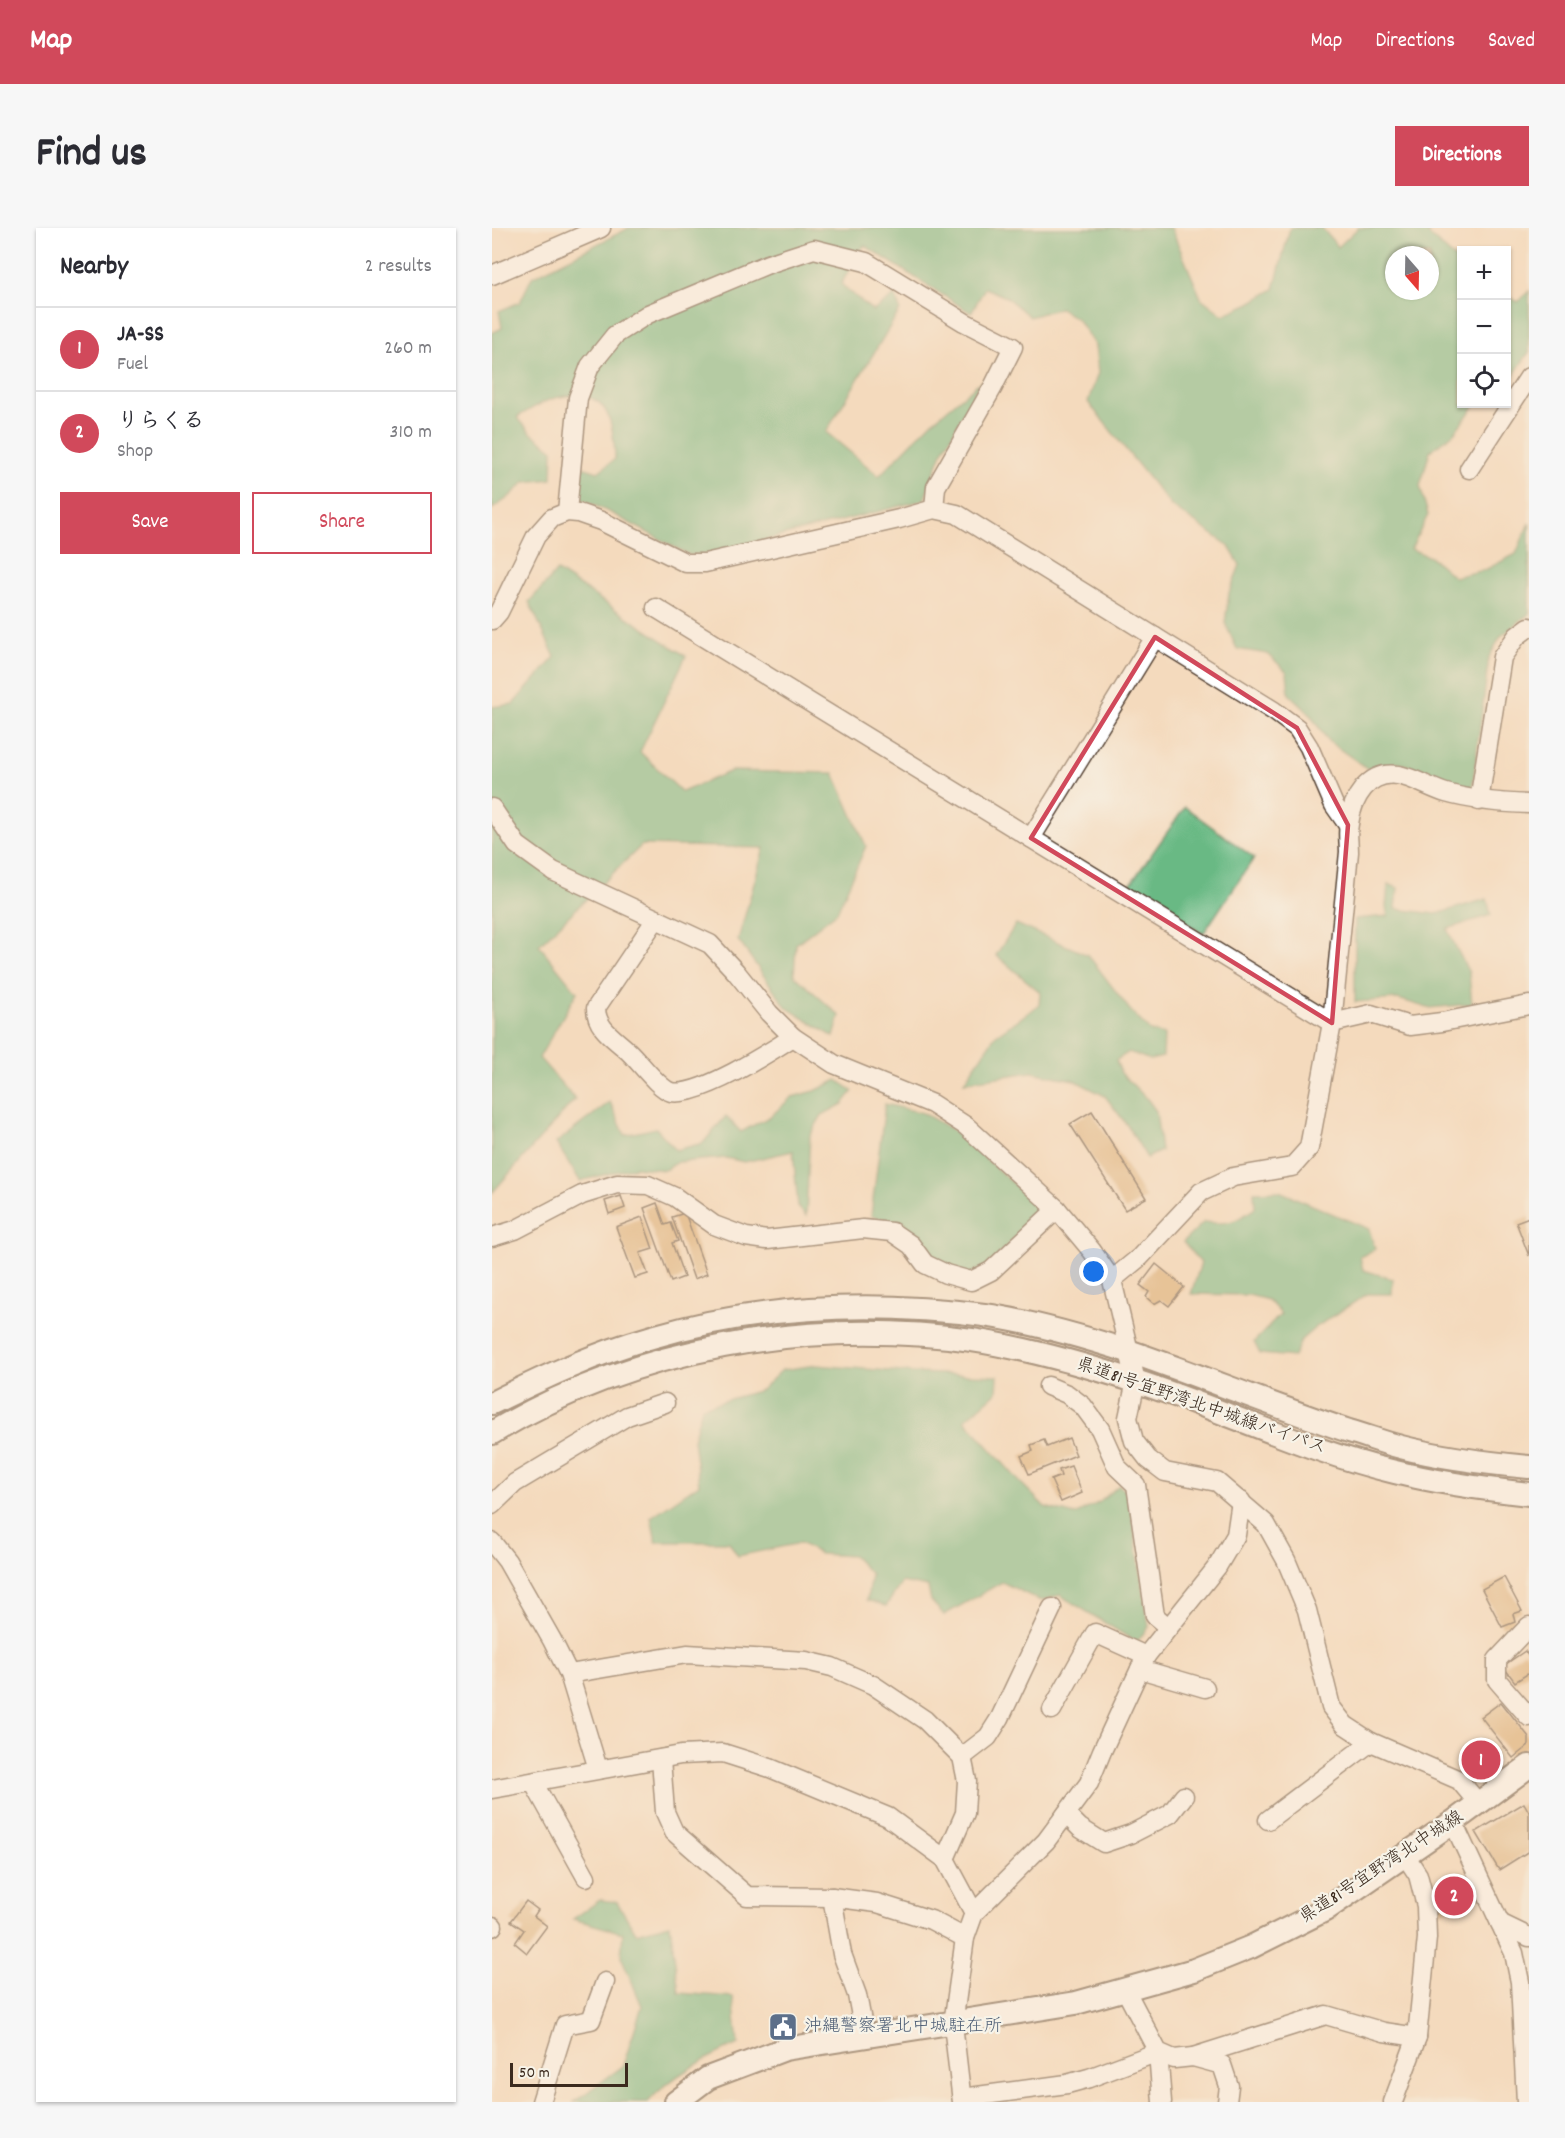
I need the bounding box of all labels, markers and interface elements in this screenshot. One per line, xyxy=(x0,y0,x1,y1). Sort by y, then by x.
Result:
text: Map xyxy=(30,22,72,62)
text: Map xyxy=(1311,27,1342,57)
text: Directions xyxy=(1375,27,1455,57)
text: Saved xyxy=(1488,27,1535,57)
text: Find us xyxy=(36,126,147,186)
button: Directions xyxy=(1395,126,1529,186)
north arrow xyxy=(1385,246,1439,300)
map controls xyxy=(1457,246,1511,408)
button: + xyxy=(1457,246,1511,300)
text: Nearby xyxy=(60,249,128,286)
text: 2 results xyxy=(365,253,432,281)
button: − xyxy=(1457,300,1511,354)
text: JA-SS xyxy=(117,320,164,351)
text: 1 xyxy=(77,335,82,363)
text: 260 m xyxy=(384,335,432,363)
text: Fuel xyxy=(117,351,148,379)
button: locate xyxy=(1457,354,1511,408)
text: りらくる xyxy=(117,407,205,438)
text: 2 xyxy=(75,419,84,447)
text: 310 m xyxy=(390,419,432,447)
text: Shop xyxy=(117,438,153,466)
button: Save xyxy=(60,492,240,554)
button: Share xyxy=(252,492,432,554)
your location xyxy=(1079,1257,1108,1286)
street label: 県道81号宜野湾北中城線バイパス xyxy=(1073,1352,1329,1462)
pin: 1 xyxy=(1462,1738,1500,1783)
street label: 県道81号宜野湾北中城線 xyxy=(1295,1805,1469,1931)
pin: 2 xyxy=(1434,1874,1474,1918)
public building icon: 沖縄警察署北中城駐在所 xyxy=(767,2011,799,2043)
place label: 沖縄警察署北中城駐在所 xyxy=(804,2015,1002,2040)
scale bar xyxy=(510,2060,628,2088)
text: 50 m xyxy=(519,2062,550,2085)

